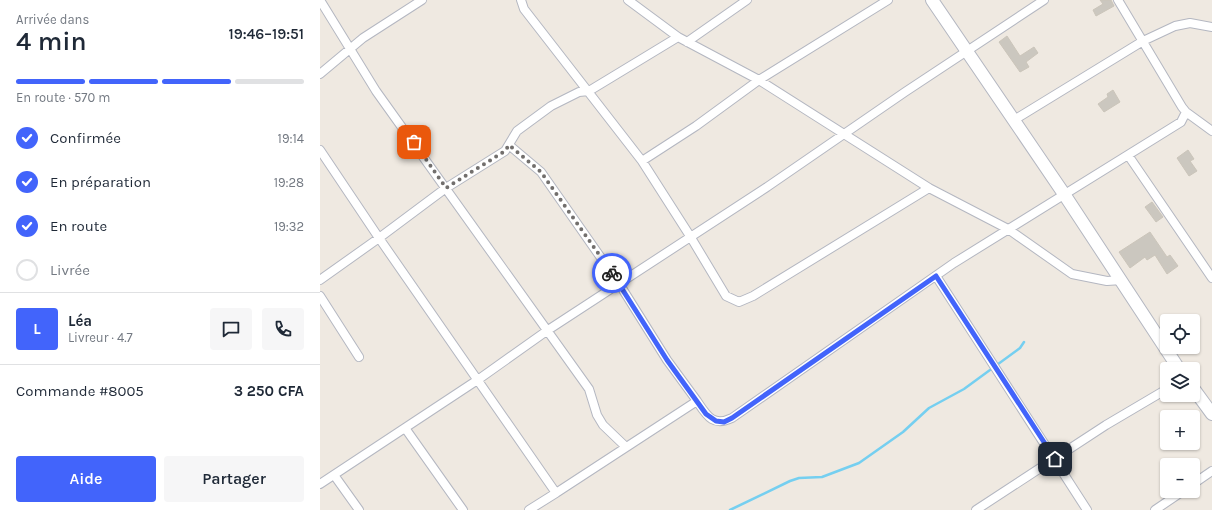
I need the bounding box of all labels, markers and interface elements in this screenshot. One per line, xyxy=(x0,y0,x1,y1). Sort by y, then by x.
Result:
text: Arrivée dans xyxy=(16,12,89,27)
text: 19:46–19:51 xyxy=(228,25,304,43)
text: 4 min xyxy=(16,26,87,57)
text: En route · 570 m xyxy=(16,90,110,105)
pin xyxy=(397,125,431,159)
icon: check xyxy=(16,127,38,149)
text: Confirmée xyxy=(50,129,121,147)
text: 19:14 xyxy=(278,131,304,146)
icon: bag xyxy=(403,131,425,153)
icon: check xyxy=(16,171,38,193)
text: En préparation xyxy=(50,173,151,191)
text: 19:28 xyxy=(274,175,304,190)
icon: check xyxy=(16,215,38,237)
text: En route xyxy=(50,217,107,235)
text: 19:32 xyxy=(274,219,304,234)
courier xyxy=(592,253,632,293)
text: Livrée xyxy=(50,261,90,279)
icon: bike xyxy=(601,262,623,284)
button: chat xyxy=(210,308,252,350)
button: phone xyxy=(262,308,304,350)
text: Léa xyxy=(68,312,92,330)
map controls xyxy=(1160,314,1200,498)
button: locate xyxy=(1160,314,1200,354)
text: L xyxy=(33,320,41,338)
text: Livreur · 4.7 xyxy=(68,330,133,345)
button: layers xyxy=(1160,362,1200,402)
text: Commande #8005 xyxy=(16,382,144,400)
text: 3 250 CFA xyxy=(234,382,304,400)
button: + xyxy=(1160,410,1200,450)
pin xyxy=(1038,442,1072,476)
icon: home xyxy=(1044,448,1066,470)
button: Aide xyxy=(16,456,156,502)
button: Partager xyxy=(164,456,304,502)
button: − xyxy=(1160,458,1200,498)

